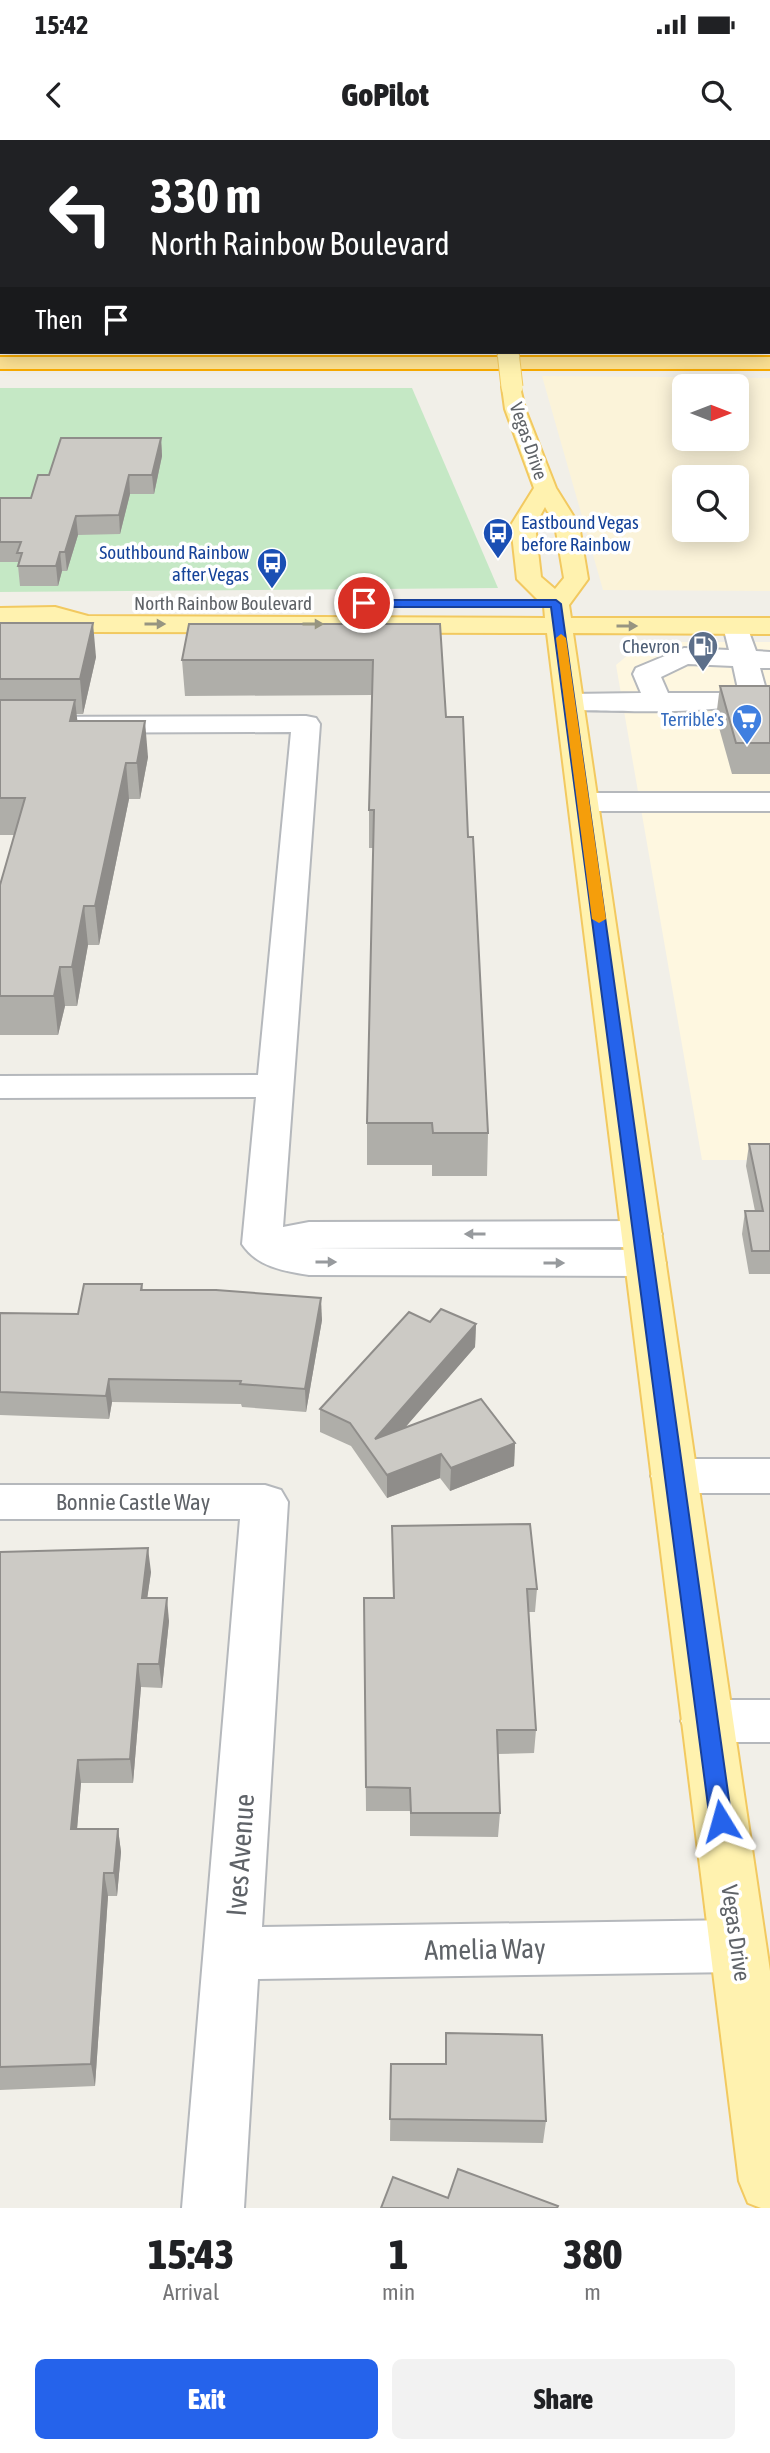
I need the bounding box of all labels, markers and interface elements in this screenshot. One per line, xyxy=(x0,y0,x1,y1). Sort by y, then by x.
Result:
text: 15:42 xyxy=(35,10,89,40)
icon: back xyxy=(35,76,73,114)
text: GoPilot xyxy=(341,76,429,113)
icon: search xyxy=(697,76,735,114)
text: 330 m xyxy=(150,167,261,223)
icon: left xyxy=(35,168,126,259)
text: North Rainbow Boulevard xyxy=(150,225,450,262)
icon: arrive xyxy=(97,301,135,339)
text: Then xyxy=(35,305,83,335)
north arrow xyxy=(672,374,749,452)
map controls xyxy=(672,374,749,542)
street label: Vegas Drive xyxy=(506,400,552,482)
button: search xyxy=(672,465,749,542)
place label: Eastbound Vegas before Rainbow xyxy=(521,511,639,555)
bus stop icon: Eastbound Vegas before Rainbow xyxy=(481,516,515,560)
place label: Southbound Rainbow after Vegas xyxy=(99,541,250,585)
bus stop icon: Southbound Rainbow after Vegas xyxy=(255,546,289,590)
pin xyxy=(334,573,394,633)
icon: arrive xyxy=(345,584,383,622)
street label: North Rainbow Boulevard xyxy=(134,592,312,614)
one-way arrow xyxy=(144,618,166,630)
one-way arrow xyxy=(302,618,324,630)
one-way arrow xyxy=(617,620,639,632)
fuel station icon: Chevron xyxy=(686,629,720,673)
place label: Chevron xyxy=(622,635,680,657)
supermarket icon: Terrible's xyxy=(730,702,764,746)
place label: Terrible's xyxy=(661,708,724,730)
one-way arrow xyxy=(464,1228,486,1240)
one-way arrow xyxy=(316,1256,338,1268)
one-way arrow xyxy=(543,1257,565,1269)
street label: Bonnie Castle Way xyxy=(56,1489,210,1515)
position arrow xyxy=(684,1784,758,1858)
street label: Ives Avenue xyxy=(220,1793,260,1917)
street label: Vegas Drive xyxy=(716,1883,756,1983)
street label: Amelia Way xyxy=(424,1932,546,1966)
text: 15:43 xyxy=(148,2230,234,2278)
text: 1 xyxy=(389,2230,408,2278)
text: 380 xyxy=(563,2230,622,2278)
text: Arrival xyxy=(163,2279,219,2305)
text: min xyxy=(382,2279,415,2305)
text: m xyxy=(584,2279,601,2305)
button: Exit xyxy=(35,2359,378,2439)
button: Share xyxy=(392,2359,735,2439)

